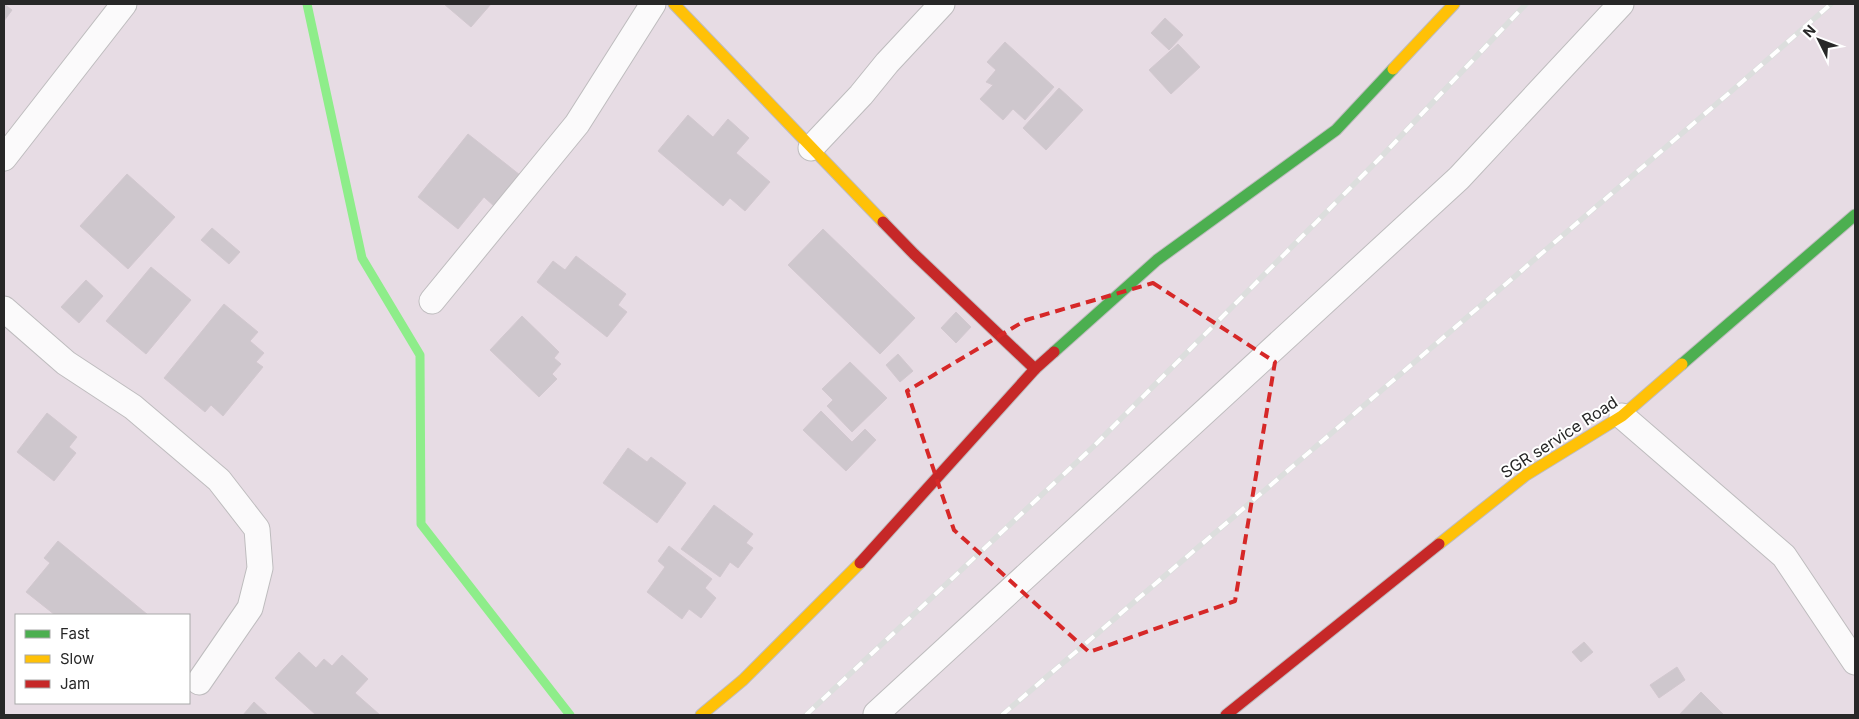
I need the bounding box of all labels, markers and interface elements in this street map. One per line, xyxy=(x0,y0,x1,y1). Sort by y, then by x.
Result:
north arrow xyxy=(1794,15,1844,65)
text: N xyxy=(1799,21,1819,41)
street label: SGR service Road xyxy=(1497,392,1621,482)
legend xyxy=(15,614,190,704)
text: Fast xyxy=(60,624,90,643)
text: Slow xyxy=(60,649,94,668)
text: Jam xyxy=(60,674,90,693)

